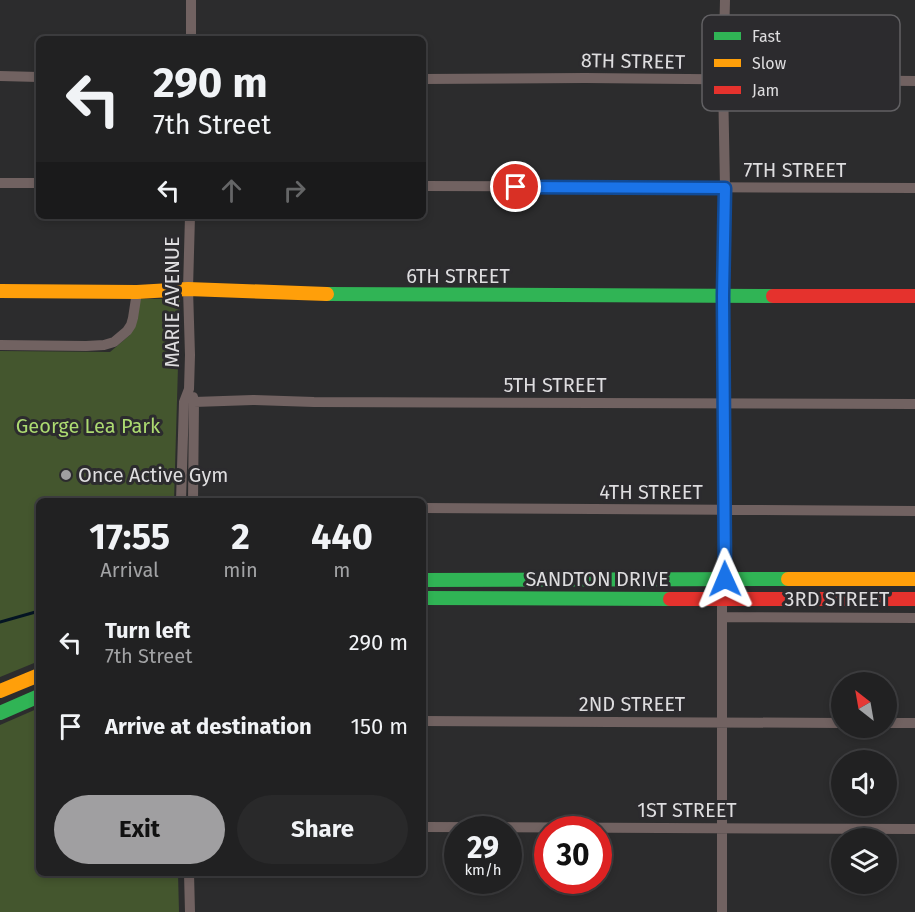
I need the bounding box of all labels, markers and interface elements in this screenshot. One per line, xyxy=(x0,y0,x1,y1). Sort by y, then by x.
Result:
legend xyxy=(702,15,900,111)
text: Fast xyxy=(752,27,781,46)
street label: 8TH STREET xyxy=(581,48,686,74)
text: Slow xyxy=(752,54,787,73)
text: 290 m xyxy=(153,58,268,108)
icon: left xyxy=(54,60,132,138)
text: Jam xyxy=(752,81,779,100)
text: 7th Street xyxy=(153,109,271,141)
street label: 7TH STREET xyxy=(744,158,847,182)
pin xyxy=(490,161,541,212)
icon: arrive xyxy=(499,170,532,203)
icon: left xyxy=(152,174,185,207)
icon: ahead xyxy=(215,174,248,207)
icon: right xyxy=(278,174,311,207)
street label: MARIE AVENUE xyxy=(160,236,184,368)
street label: 6TH STREET xyxy=(406,264,510,288)
street label: 5TH STREET xyxy=(503,373,607,397)
park label: George Lea Park xyxy=(16,414,161,438)
place label: Once Active Gym xyxy=(78,463,228,487)
marker: Once Active Gym xyxy=(59,468,73,482)
street label: 4TH STREET xyxy=(599,480,703,504)
text: 17:55 xyxy=(89,515,170,559)
text: 2 xyxy=(231,515,250,559)
text: 440 xyxy=(311,515,373,559)
position arrow xyxy=(693,547,757,611)
text: Arrival xyxy=(100,558,159,582)
text: min xyxy=(223,558,258,582)
text: m xyxy=(333,558,350,582)
street label: SANDTON DRIVE xyxy=(525,567,669,591)
street label: 3RD STREET xyxy=(785,587,890,611)
text: Turn left xyxy=(105,617,190,644)
icon: left xyxy=(54,626,87,659)
text: 290 m xyxy=(349,629,408,656)
text: 7th Street xyxy=(105,644,192,668)
north arrow xyxy=(831,672,897,738)
map controls xyxy=(831,672,897,894)
street label: 2ND STREET xyxy=(579,692,686,716)
icon: arrive xyxy=(54,710,87,743)
text: Arrive at destination xyxy=(105,713,312,740)
text: 150 m xyxy=(350,713,408,740)
button: sound xyxy=(831,750,897,816)
button: Exit xyxy=(54,795,225,864)
button: Share xyxy=(237,795,408,864)
street label: 1ST STREET xyxy=(637,798,737,822)
speed limit sign: 30 xyxy=(534,816,612,894)
button: layers xyxy=(831,828,897,894)
text: 29 xyxy=(467,830,499,866)
text: km/h xyxy=(464,861,502,879)

